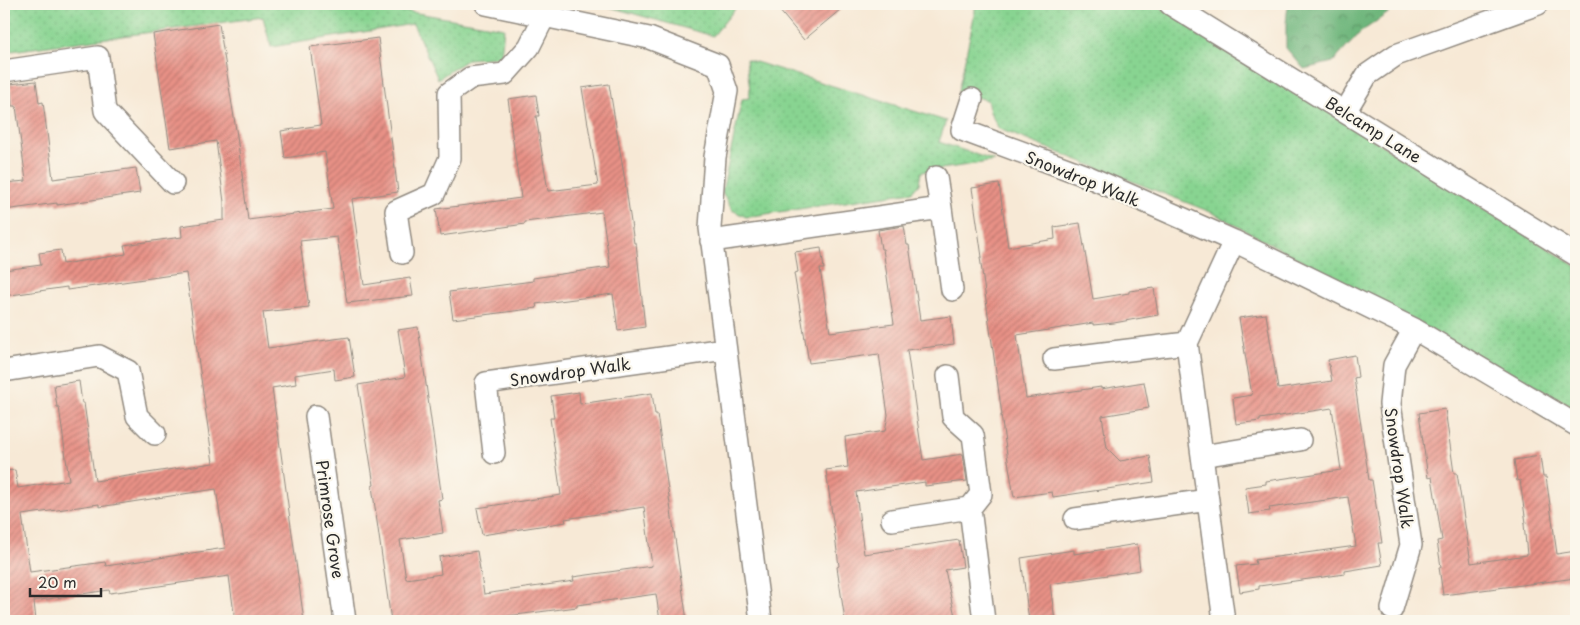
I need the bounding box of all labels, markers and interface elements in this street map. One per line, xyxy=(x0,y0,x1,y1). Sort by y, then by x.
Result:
street label: Belcamp Lane xyxy=(1321,90,1427,168)
street label: Snowdrop Walk xyxy=(1022,144,1144,212)
street label: Snowdrop Walk xyxy=(508,351,632,391)
street label: Snowdrop Walk xyxy=(1380,406,1420,530)
street label: Primrose Grove xyxy=(311,458,351,580)
scale bar xyxy=(30,565,101,597)
text: 20 m xyxy=(38,570,77,593)

